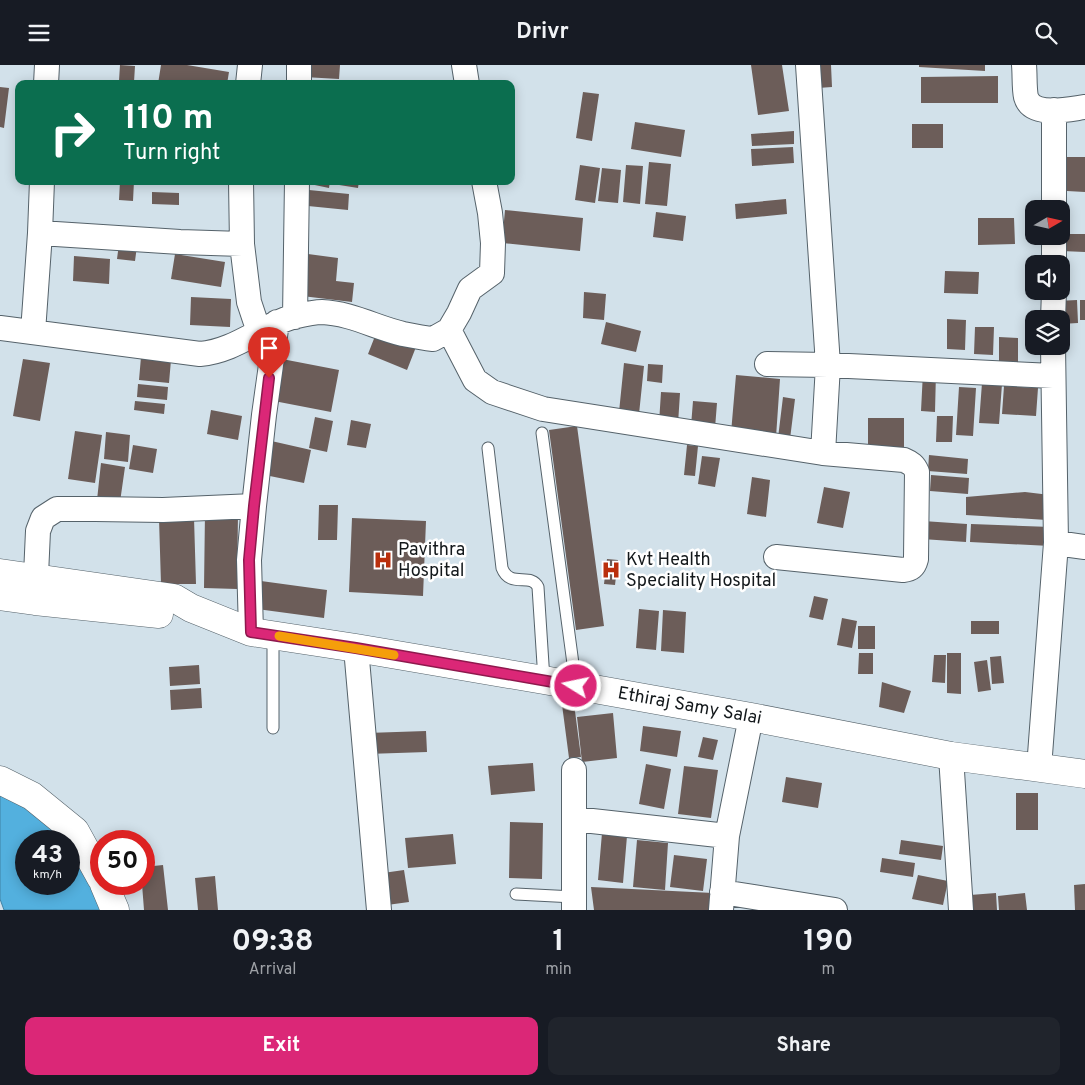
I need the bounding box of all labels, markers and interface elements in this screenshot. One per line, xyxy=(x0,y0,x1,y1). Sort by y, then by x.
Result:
icon: menu xyxy=(25,19,53,47)
text: Drivr xyxy=(516,19,569,46)
icon: search xyxy=(1032,19,1060,47)
text: 110 m xyxy=(123,97,213,141)
icon: right xyxy=(40,100,105,165)
text: Turn right xyxy=(123,140,220,167)
north arrow xyxy=(1025,200,1070,245)
map controls xyxy=(1025,200,1070,355)
button: sound xyxy=(1025,255,1070,300)
button: layers xyxy=(1025,310,1070,355)
pin xyxy=(248,327,290,378)
icon: arrive xyxy=(255,334,283,362)
place label: Pavithra Hospital xyxy=(398,539,465,583)
hospital icon: Pavithra Hospital xyxy=(372,549,394,571)
place label: Kvt Health Speciality Hospital xyxy=(626,549,776,593)
hospital icon: Kvt Health Speciality Hospital xyxy=(600,559,622,581)
position arrow xyxy=(549,659,601,711)
street label: Ethiraj Samy Salai xyxy=(616,682,764,730)
speed limit sign: 50 xyxy=(90,830,155,895)
text: 43 xyxy=(32,840,63,872)
text: km/h xyxy=(33,867,62,883)
text: 09:38 xyxy=(231,924,314,961)
text: 1 xyxy=(552,924,565,961)
text: 190 xyxy=(803,924,854,961)
text: Arrival xyxy=(249,960,296,980)
text: min xyxy=(545,960,572,980)
text: m xyxy=(822,960,835,980)
button: Exit xyxy=(25,1017,538,1075)
button: Share xyxy=(548,1017,1060,1075)

